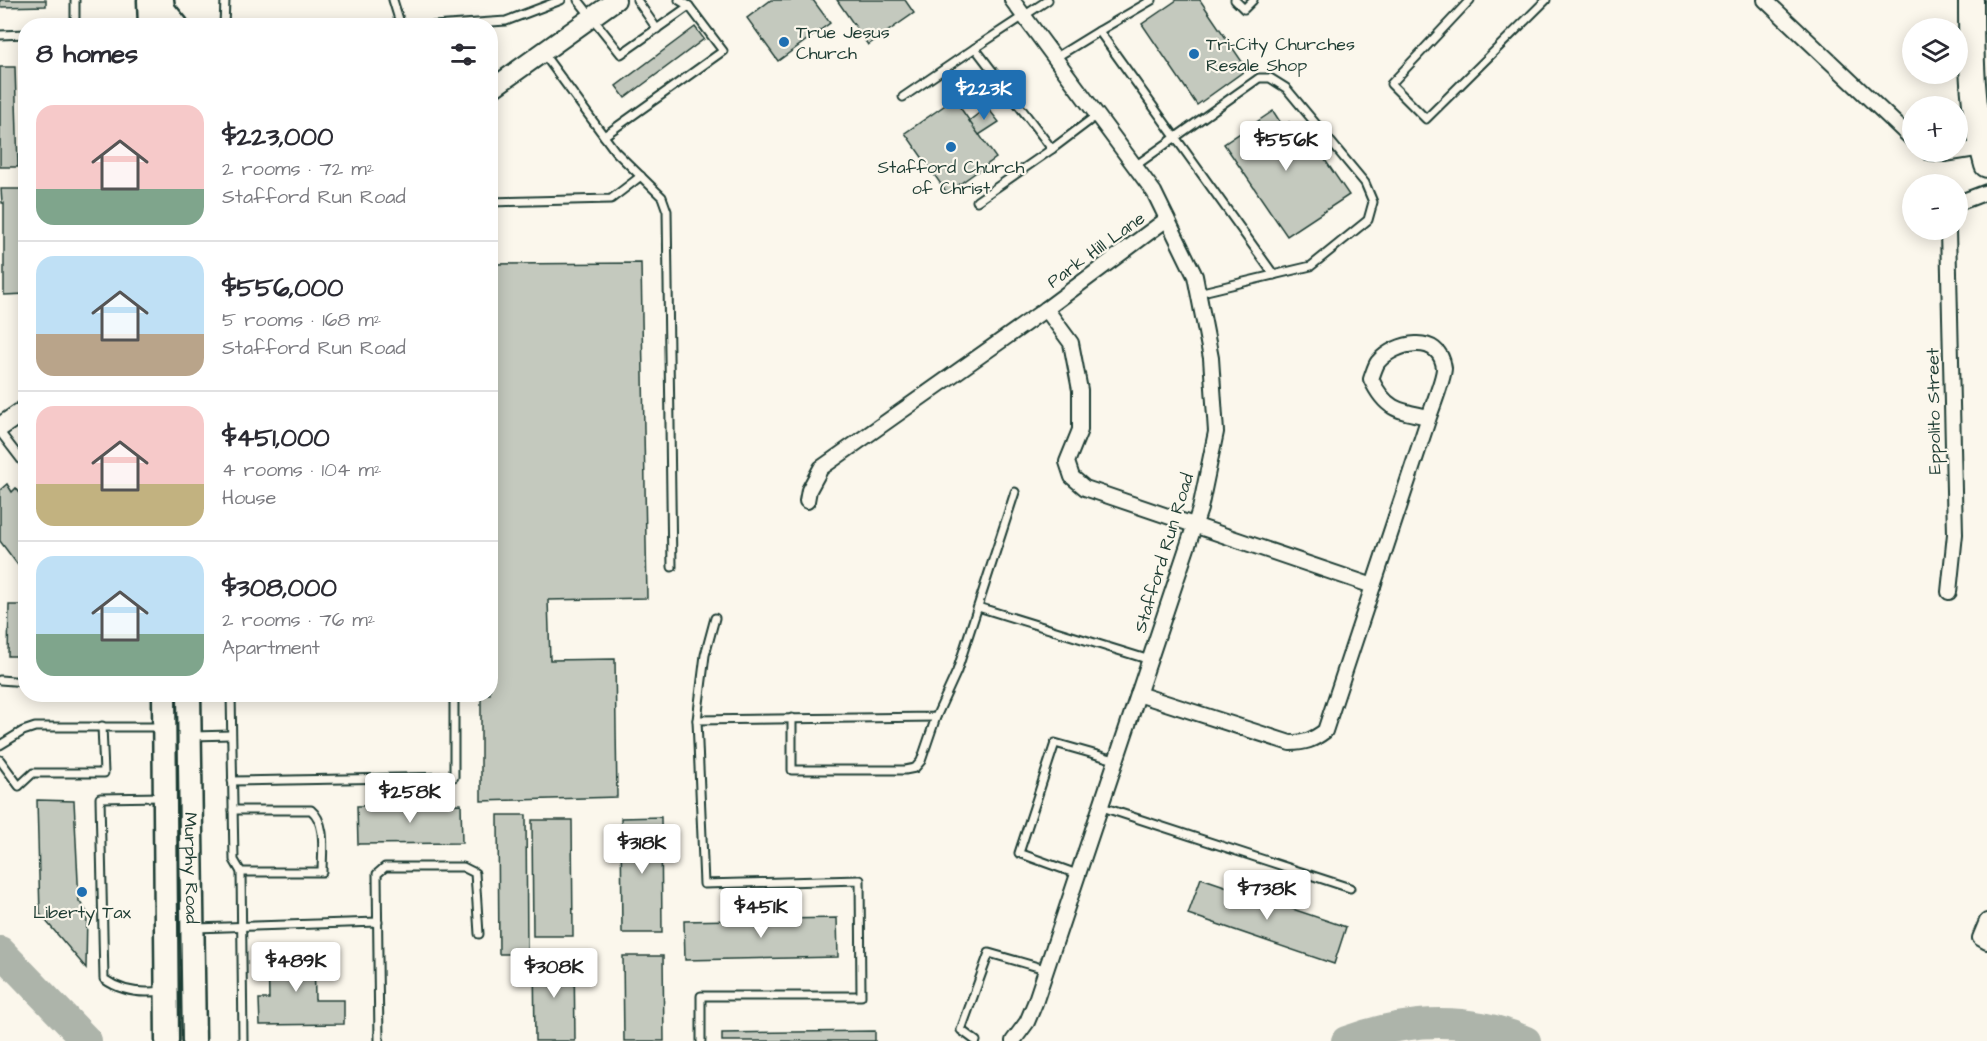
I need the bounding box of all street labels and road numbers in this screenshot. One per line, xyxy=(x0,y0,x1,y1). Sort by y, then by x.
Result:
street label: Park Hill Lane xyxy=(1042,206,1150,294)
street label: Eppolito Street xyxy=(1920,347,1948,474)
street label: Stafford Run Road xyxy=(1128,470,1200,636)
street label: Murphy Road xyxy=(178,812,205,924)

